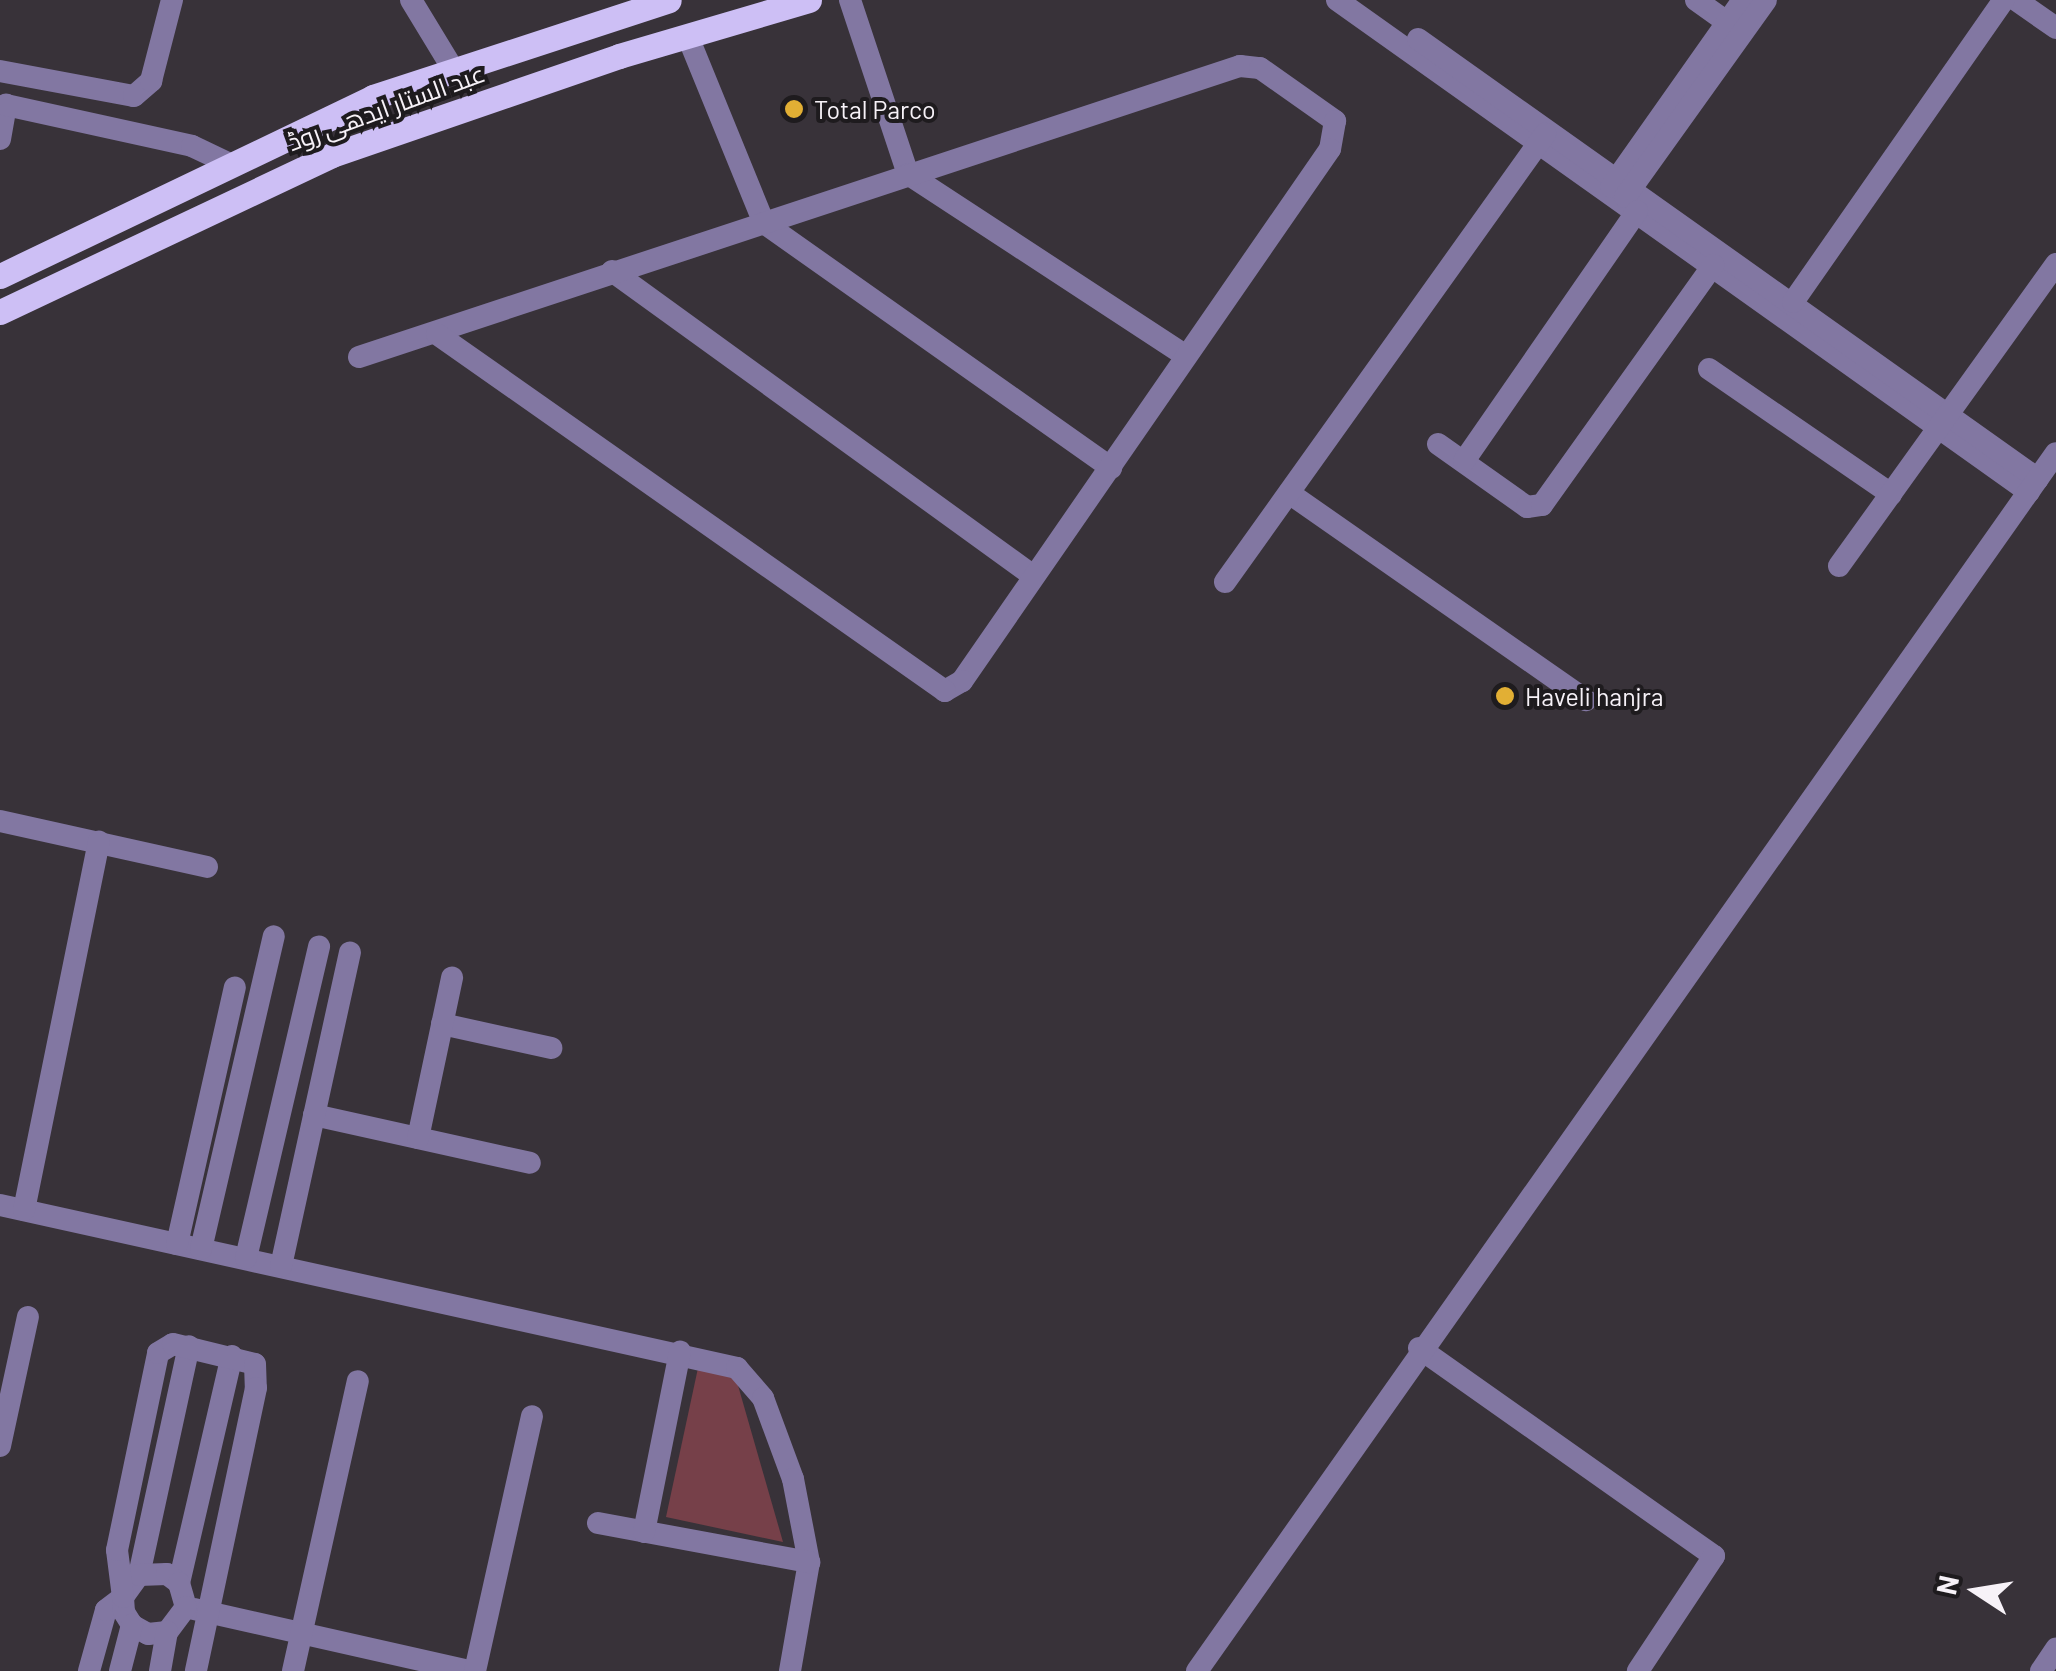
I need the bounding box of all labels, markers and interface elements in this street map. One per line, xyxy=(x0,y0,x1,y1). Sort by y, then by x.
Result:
street label: عبد الستار ایدھی روڈ xyxy=(283,57,489,157)
place label: Total Parco xyxy=(814,94,936,124)
marker: Total Parco xyxy=(783,98,805,120)
place label: Haveli hanjra xyxy=(1525,681,1664,711)
marker: Haveli hanjra xyxy=(1494,685,1516,707)
north arrow xyxy=(1926,1541,2026,1641)
text: N xyxy=(1928,1572,1965,1597)

